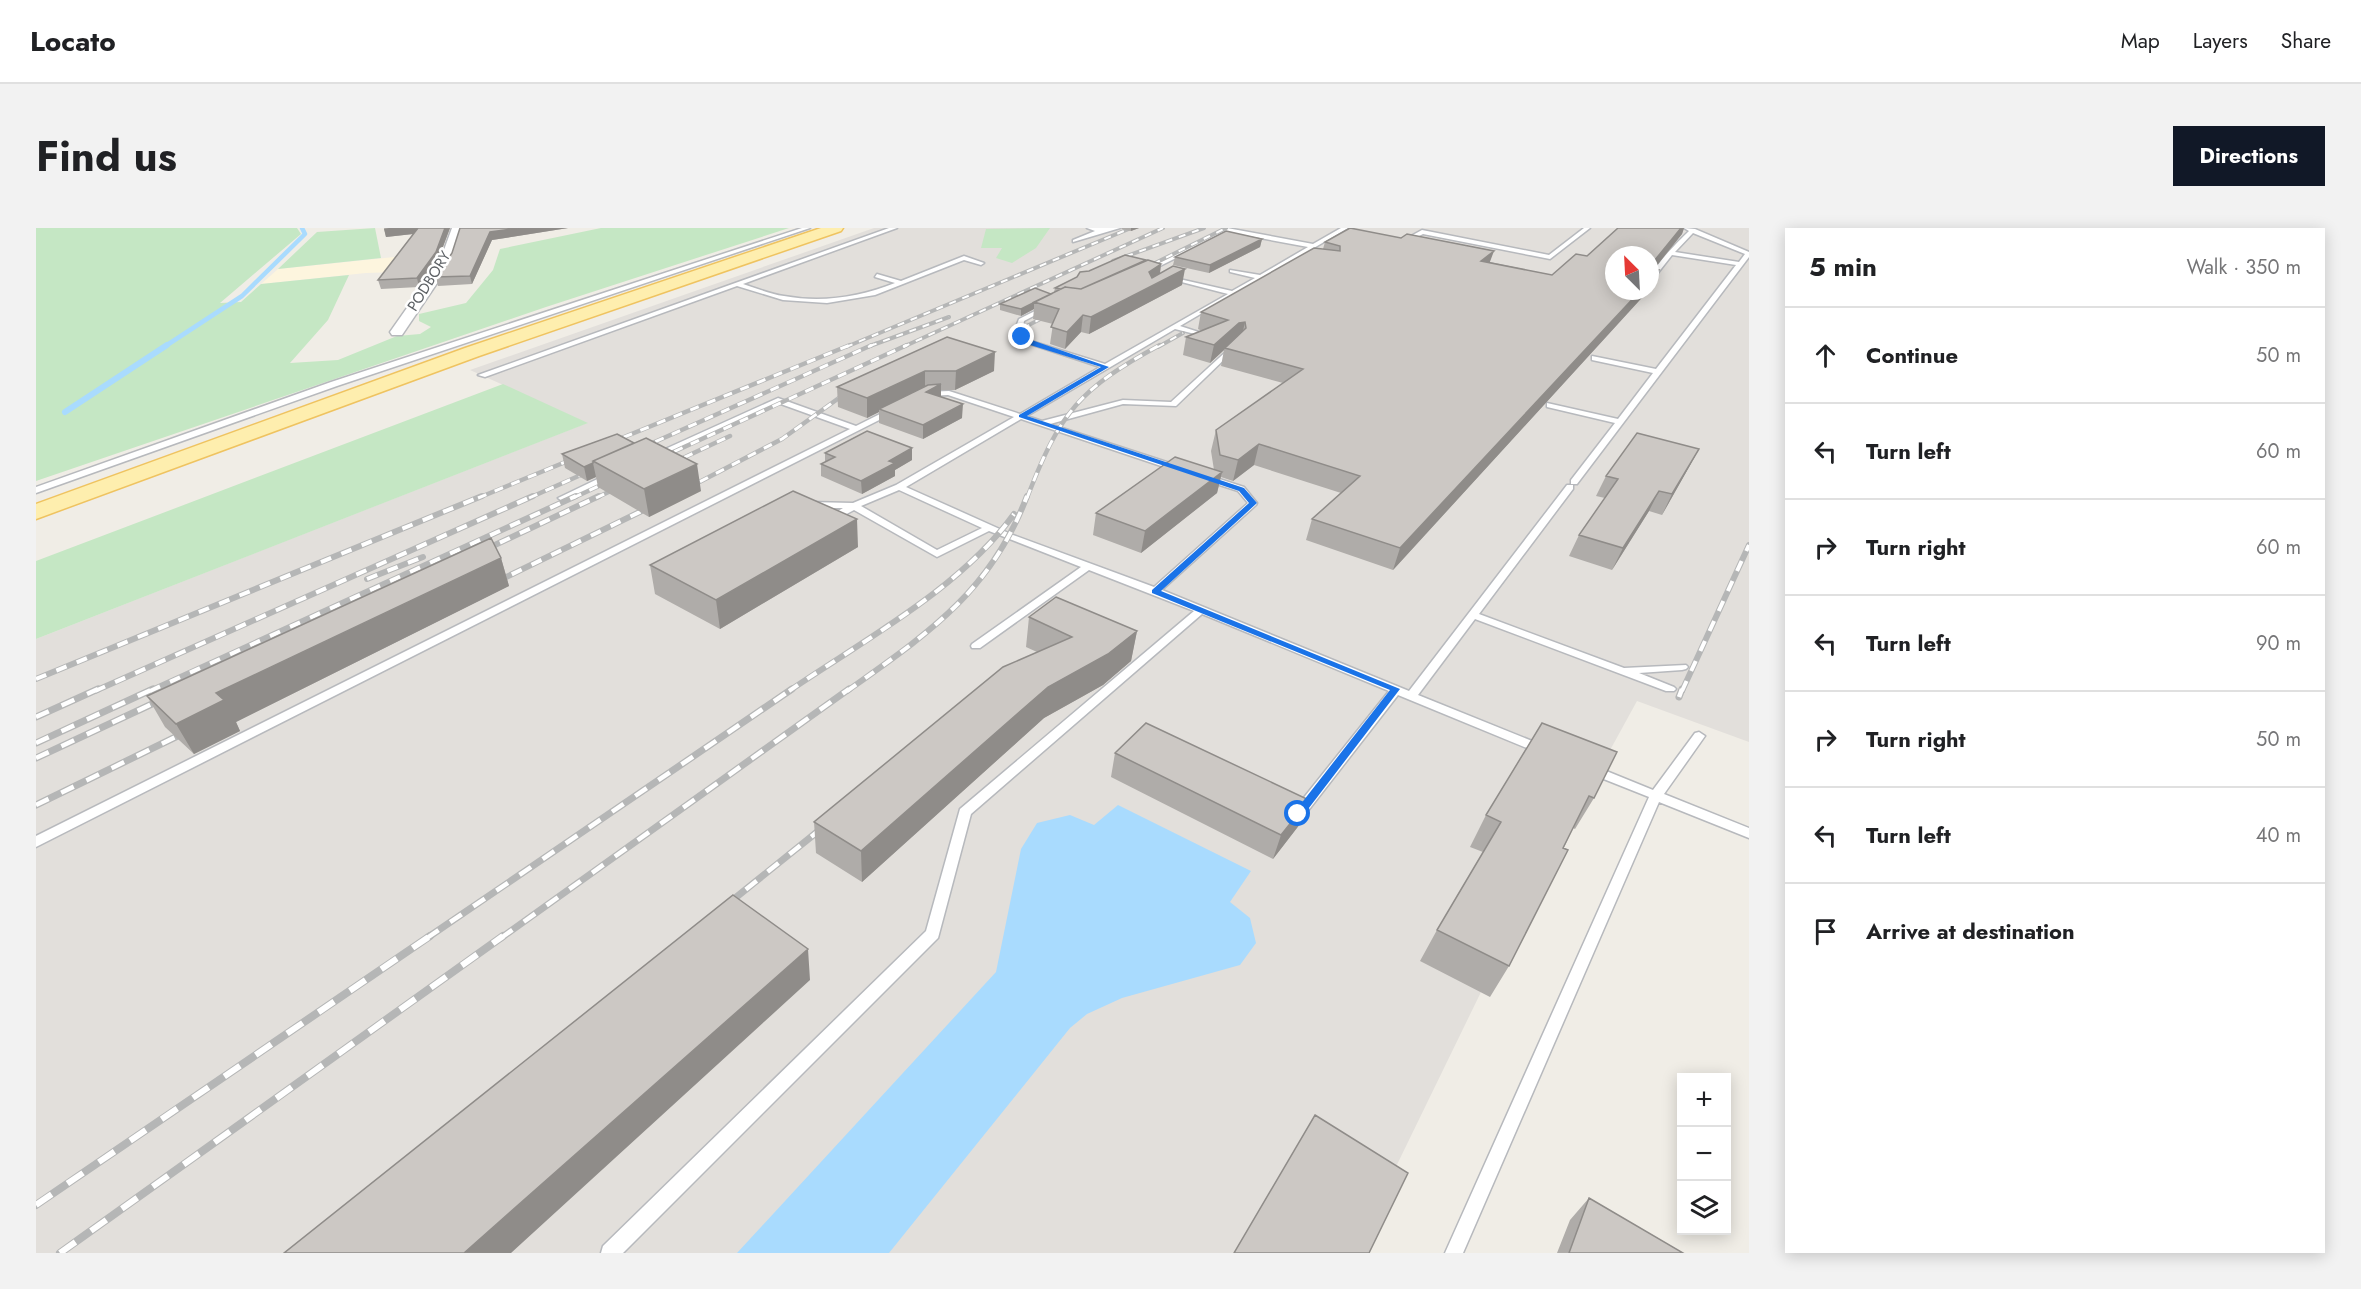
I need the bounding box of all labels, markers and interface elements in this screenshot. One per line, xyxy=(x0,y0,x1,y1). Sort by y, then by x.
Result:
text: Locato xyxy=(30,21,116,62)
text: Map xyxy=(2121,26,2160,56)
text: Layers xyxy=(2193,26,2248,56)
text: Share xyxy=(2281,26,2331,56)
text: Find us xyxy=(36,126,177,187)
button: Directions xyxy=(2173,126,2325,186)
street label: PODBORY xyxy=(402,246,456,315)
north arrow xyxy=(1605,246,1659,300)
text: 5 min xyxy=(1809,248,1877,286)
text: Walk · 350 m xyxy=(2186,253,2301,282)
route end xyxy=(1008,323,1034,349)
icon: ahead xyxy=(1809,339,1842,372)
text: Continue xyxy=(1866,339,1958,371)
text: 50 m xyxy=(2256,341,2301,370)
icon: left xyxy=(1809,435,1842,468)
text: Turn left xyxy=(1866,435,1951,467)
text: 60 m xyxy=(2256,437,2301,466)
icon: right xyxy=(1809,531,1842,564)
text: Turn right xyxy=(1866,531,1966,563)
text: 60 m xyxy=(2256,533,2301,562)
icon: left xyxy=(1809,627,1842,660)
text: Turn left xyxy=(1866,627,1951,659)
text: 90 m xyxy=(2256,629,2301,658)
icon: right xyxy=(1809,723,1842,756)
text: Turn right xyxy=(1866,723,1966,755)
text: 50 m xyxy=(2256,725,2301,754)
route start xyxy=(1284,800,1310,826)
icon: left xyxy=(1809,819,1842,852)
text: Turn left xyxy=(1866,819,1951,851)
text: 40 m xyxy=(2256,821,2301,850)
icon: arrive xyxy=(1809,915,1842,948)
text: Arrive at destination xyxy=(1866,915,2075,947)
map controls xyxy=(1677,1073,1731,1235)
button: + xyxy=(1677,1073,1731,1127)
button: − xyxy=(1677,1127,1731,1181)
button: layers xyxy=(1677,1181,1731,1235)

